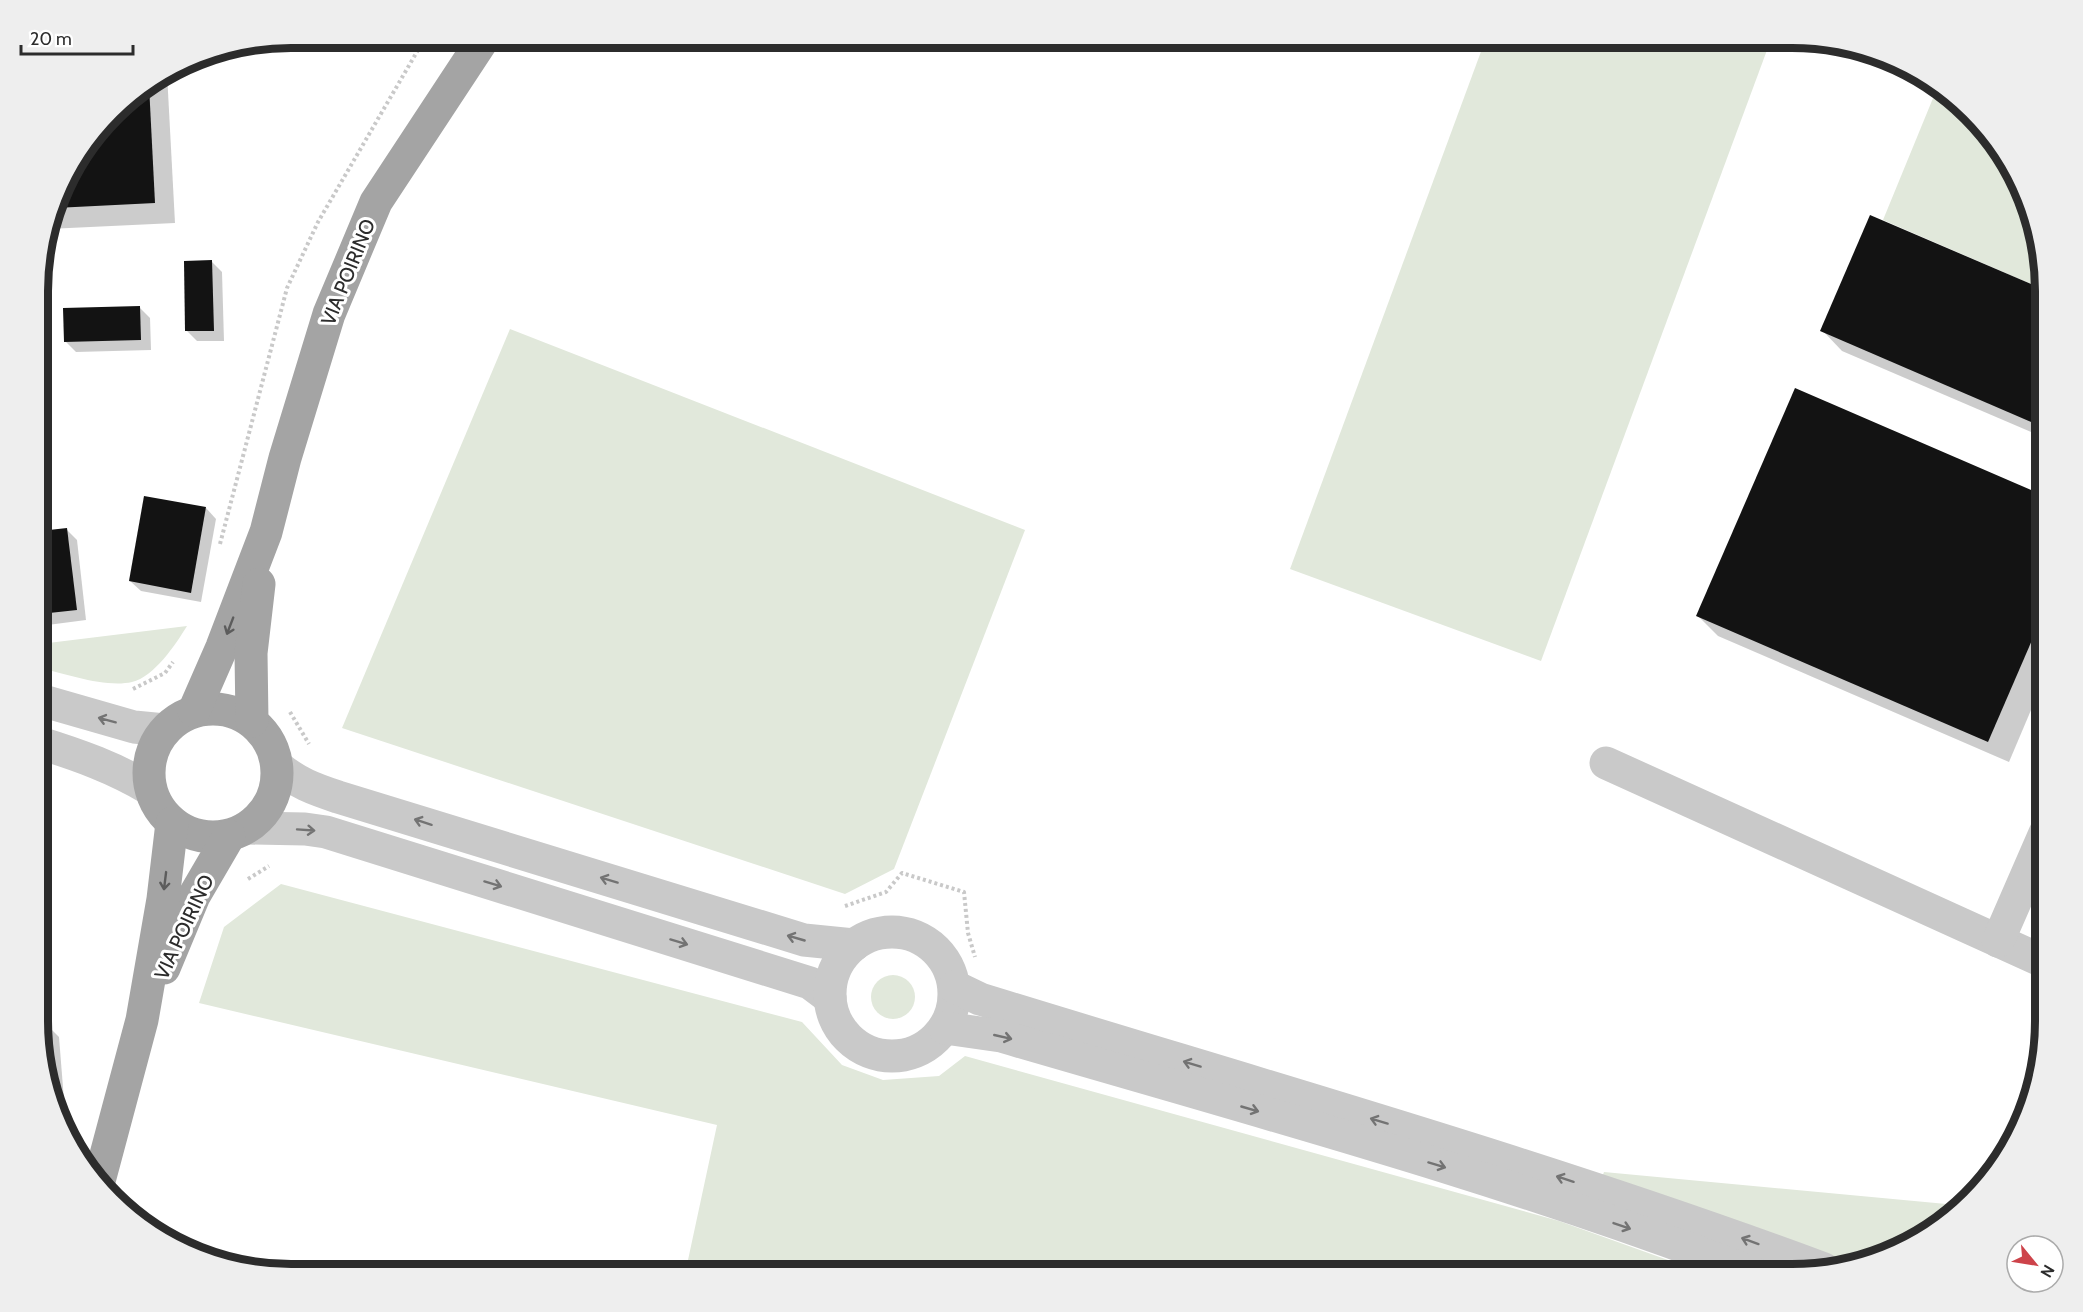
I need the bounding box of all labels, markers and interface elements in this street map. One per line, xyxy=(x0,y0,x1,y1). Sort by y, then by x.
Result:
scale bar xyxy=(21,18,134,56)
text: 20 m xyxy=(30,28,72,50)
street label: VIA POIRINO xyxy=(316,215,380,329)
one-way arrow xyxy=(224,616,235,634)
one-way arrow xyxy=(98,714,117,725)
one-way arrow xyxy=(414,816,433,827)
one-way arrow xyxy=(295,824,315,835)
one-way arrow xyxy=(159,870,170,890)
street label: VIA POIRINO xyxy=(149,871,219,983)
one-way arrow xyxy=(600,874,619,885)
one-way arrow xyxy=(483,879,502,890)
one-way arrow xyxy=(787,932,806,943)
one-way arrow xyxy=(669,937,688,948)
one-way arrow xyxy=(992,1032,1012,1043)
one-way arrow xyxy=(1183,1058,1202,1069)
one-way arrow xyxy=(1240,1104,1259,1115)
one-way arrow xyxy=(1370,1115,1389,1126)
one-way arrow xyxy=(1427,1160,1446,1171)
one-way arrow xyxy=(1556,1173,1575,1184)
one-way arrow xyxy=(1612,1221,1631,1232)
north arrow xyxy=(2005,1234,2065,1294)
one-way arrow xyxy=(1741,1235,1760,1246)
text: N xyxy=(2037,1262,2059,1281)

